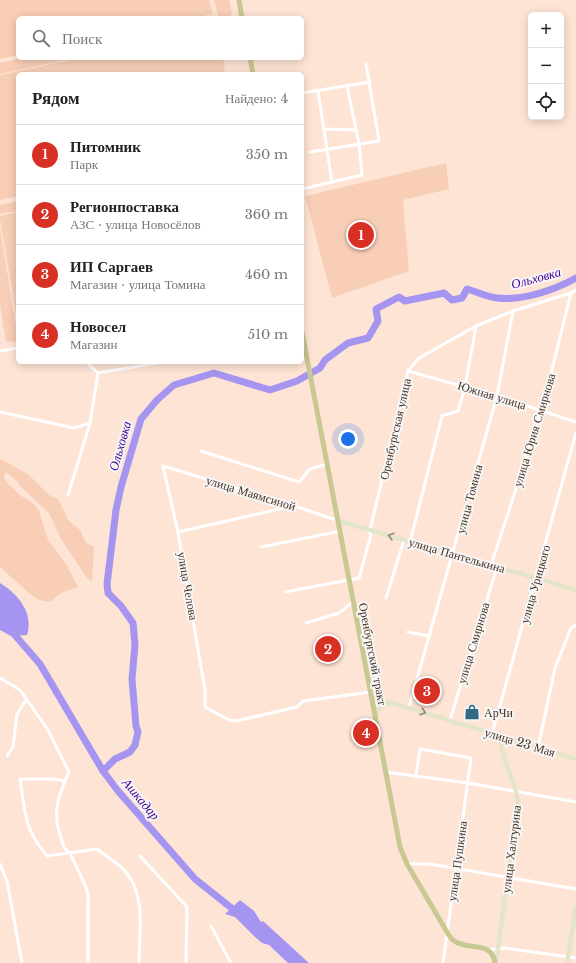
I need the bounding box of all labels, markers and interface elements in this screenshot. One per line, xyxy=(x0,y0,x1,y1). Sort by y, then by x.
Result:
map controls xyxy=(528,12,564,120)
button: + xyxy=(528,12,564,48)
search box xyxy=(16,16,304,60)
icon: search xyxy=(30,27,52,49)
text: Поиск xyxy=(62,29,102,48)
button: − xyxy=(528,48,564,84)
button: locate xyxy=(528,84,564,120)
text: Рядом xyxy=(32,88,80,109)
text: Найдено: 4 xyxy=(225,90,288,107)
text: Питомник xyxy=(70,137,141,156)
text: 1 xyxy=(42,146,48,163)
text: 350 m xyxy=(246,146,288,163)
text: Парк xyxy=(70,156,98,173)
text: Регионпоставка xyxy=(70,197,179,216)
text: 2 xyxy=(41,206,49,223)
text: 360 m xyxy=(245,206,288,223)
text: АЗС · улица Новосёлов xyxy=(70,216,201,233)
pin: 1 xyxy=(348,220,374,250)
text: ИП Саргаев xyxy=(70,257,153,276)
water label: Ольховка xyxy=(509,263,563,293)
text: 3 xyxy=(41,266,49,283)
text: 460 m xyxy=(245,266,288,283)
text: Магазин · улица Томина xyxy=(70,276,206,293)
text: Новосел xyxy=(70,317,126,336)
text: 4 xyxy=(41,326,49,343)
text: 510 m xyxy=(248,326,288,343)
text: Магазин xyxy=(70,336,117,353)
street label: улица Юрия Смирнова xyxy=(510,371,559,489)
street label: Оренбургская улица xyxy=(376,376,414,481)
street label: Южная улица xyxy=(456,377,529,413)
water label: Ольховка xyxy=(105,419,135,473)
your location xyxy=(338,429,358,449)
street label: улица Томина xyxy=(453,462,486,535)
street label: улица Маямсиной xyxy=(204,472,298,514)
one-way arrow xyxy=(387,532,394,541)
street label: улица Пантелькина xyxy=(407,534,508,576)
street label: улица Урицкого xyxy=(517,543,553,625)
street label: улица Челова xyxy=(175,551,201,622)
street label: улица Смирнова xyxy=(453,600,493,686)
street label: Оренбургский тракт xyxy=(356,601,390,707)
pin: 2 xyxy=(315,634,341,664)
pin: 3 xyxy=(414,676,440,706)
shop icon: АрЧи xyxy=(463,703,481,721)
place label: АрЧи xyxy=(484,705,513,720)
one-way arrow xyxy=(419,707,426,716)
pin: 4 xyxy=(353,718,379,748)
street label: улица 23 Мая xyxy=(483,724,557,760)
water label: Ашкадар xyxy=(118,774,164,824)
street label: улица Халтурина xyxy=(498,804,524,894)
street label: улица Пушкина xyxy=(444,819,470,902)

